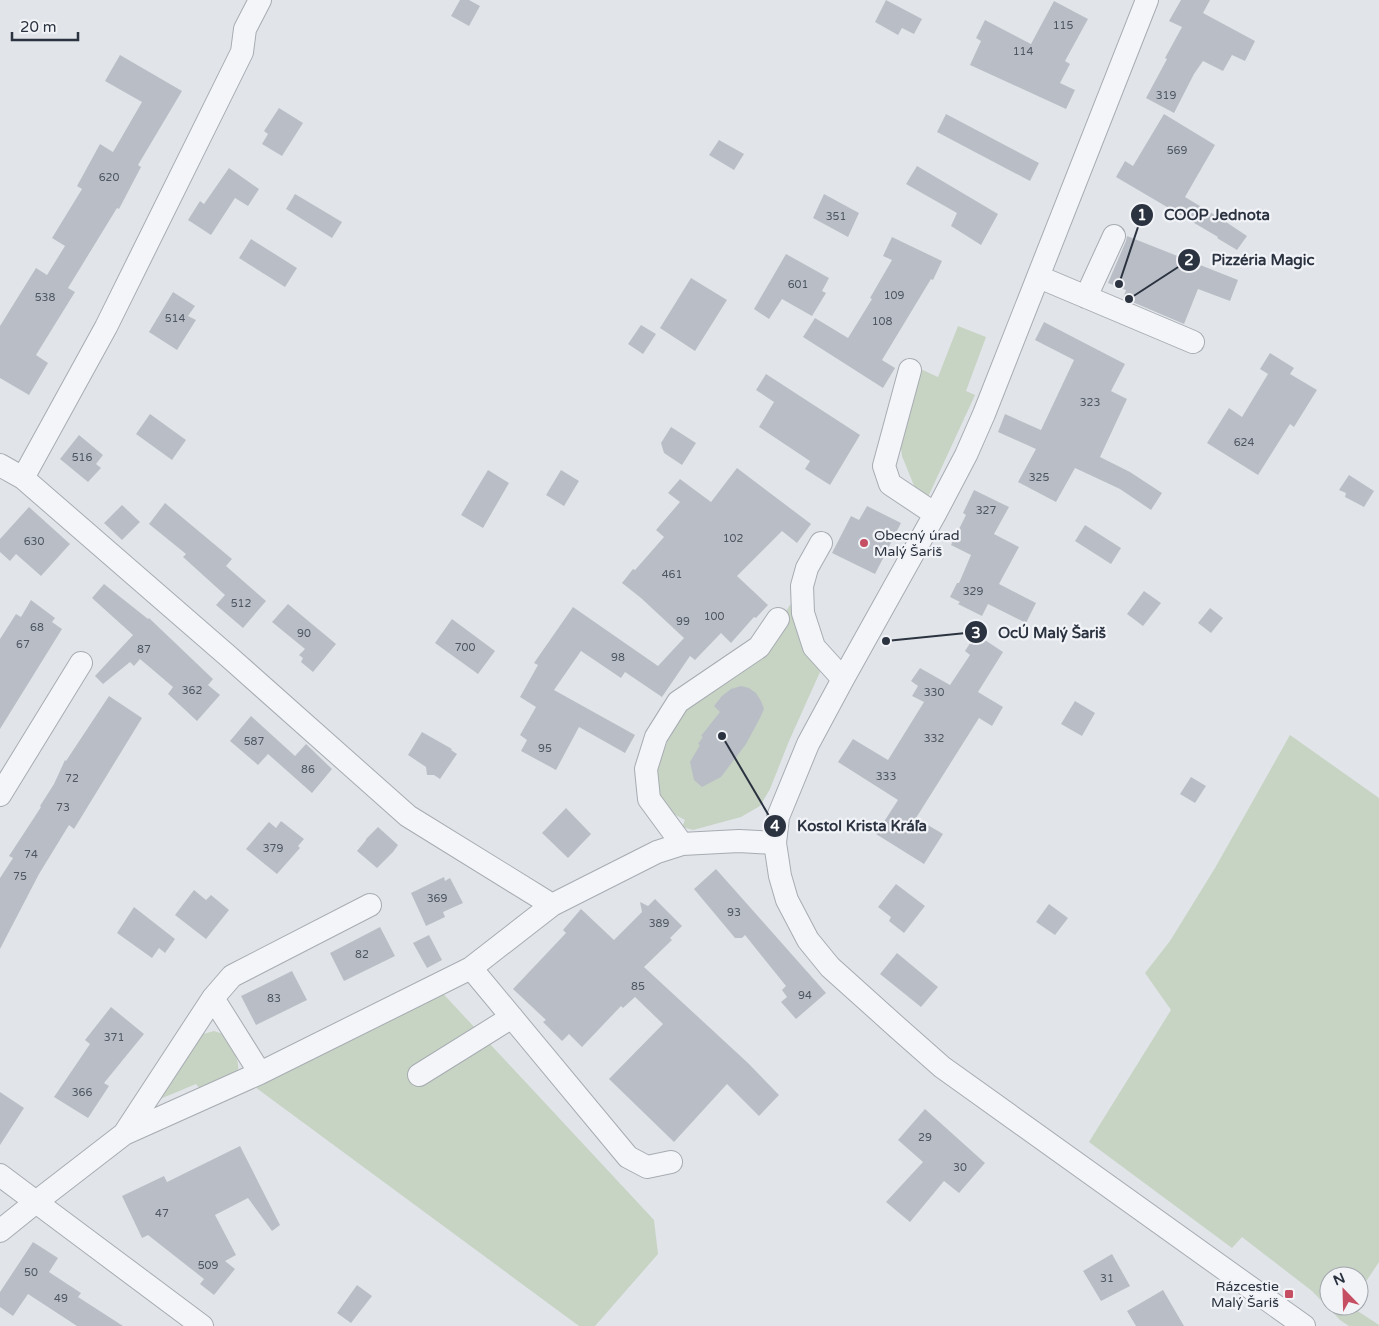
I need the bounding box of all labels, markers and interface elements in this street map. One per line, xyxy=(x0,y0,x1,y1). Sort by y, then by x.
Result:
scale bar xyxy=(12,10,79,42)
text: 20 m xyxy=(20,18,57,36)
house number: 115 xyxy=(1053,19,1073,32)
house number: 114 xyxy=(1013,45,1033,58)
house number: 319 xyxy=(1156,89,1176,102)
house number: 569 xyxy=(1167,144,1187,157)
house number: 620 xyxy=(99,171,119,184)
callout: COOP Jednota xyxy=(1129,200,1280,230)
text: 1 xyxy=(1137,206,1147,224)
text: COOP Jednota xyxy=(1164,206,1270,224)
house number: 351 xyxy=(826,210,846,223)
callout: Pizzéria Magic xyxy=(1176,245,1324,275)
text: 2 xyxy=(1184,251,1194,269)
text: Pizzéria Magic xyxy=(1211,251,1315,270)
house number: 601 xyxy=(788,278,808,291)
house number: 109 xyxy=(884,289,904,302)
house number: 538 xyxy=(35,291,55,304)
house number: 514 xyxy=(165,312,185,325)
house number: 108 xyxy=(872,315,892,328)
house number: 323 xyxy=(1080,396,1100,409)
house number: 624 xyxy=(1234,436,1254,449)
house number: 516 xyxy=(72,451,92,464)
house number: 325 xyxy=(1029,471,1049,484)
house number: 327 xyxy=(976,504,996,517)
place label: Obecný úrad Malý Šariš xyxy=(874,527,960,560)
house number: 102 xyxy=(723,532,743,545)
house number: 630 xyxy=(24,535,44,548)
marker: Obecný úrad Malý Šariš xyxy=(858,537,870,549)
house number: 461 xyxy=(662,568,682,581)
house number: 329 xyxy=(963,585,983,598)
house number: 512 xyxy=(231,597,251,610)
house number: 100 xyxy=(704,610,724,623)
house number: 99 xyxy=(676,615,690,628)
callout: OcÚ Malý Šariš xyxy=(963,617,1116,647)
house number: 68 xyxy=(30,621,44,634)
text: OcÚ Malý Šariš xyxy=(998,623,1106,643)
text: 3 xyxy=(971,624,981,642)
house number: 90 xyxy=(297,627,311,640)
house number: 67 xyxy=(16,638,30,651)
house number: 700 xyxy=(455,641,475,654)
house number: 87 xyxy=(137,643,151,656)
house number: 98 xyxy=(611,651,625,664)
house number: 362 xyxy=(182,684,202,697)
house number: 330 xyxy=(924,686,944,699)
house number: 332 xyxy=(924,732,944,745)
house number: 587 xyxy=(244,735,264,748)
house number: 95 xyxy=(538,742,552,755)
house number: 86 xyxy=(301,763,315,776)
house number: 333 xyxy=(876,770,896,783)
house number: 72 xyxy=(65,772,79,785)
house number: 73 xyxy=(56,801,70,814)
callout: Kostol Krista Kráľa xyxy=(762,811,937,841)
text: 4 xyxy=(770,817,780,835)
text: Kostol Krista Kráľa xyxy=(797,817,927,835)
house number: 379 xyxy=(263,842,283,855)
house number: 74 xyxy=(24,848,38,861)
house number: 75 xyxy=(13,870,27,883)
house number: 369 xyxy=(427,892,447,905)
house number: 93 xyxy=(727,906,741,919)
house number: 389 xyxy=(649,917,669,930)
house number: 82 xyxy=(355,948,369,961)
house number: 85 xyxy=(631,980,645,993)
house number: 94 xyxy=(798,989,812,1002)
house number: 83 xyxy=(267,992,281,1005)
house number: 371 xyxy=(104,1031,124,1044)
house number: 366 xyxy=(72,1086,92,1099)
house number: 29 xyxy=(918,1131,932,1144)
house number: 30 xyxy=(953,1161,967,1174)
house number: 47 xyxy=(155,1207,169,1220)
house number: 509 xyxy=(198,1259,218,1272)
house number: 50 xyxy=(24,1266,38,1279)
north arrow xyxy=(1319,1266,1369,1316)
text: N xyxy=(1331,1269,1348,1290)
house number: 31 xyxy=(1100,1272,1114,1285)
place label: Rázcestie Malý Šariš xyxy=(1211,1278,1279,1311)
marker: Rázcestie Malý Šariš xyxy=(1283,1288,1295,1300)
house number: 49 xyxy=(54,1292,68,1305)

